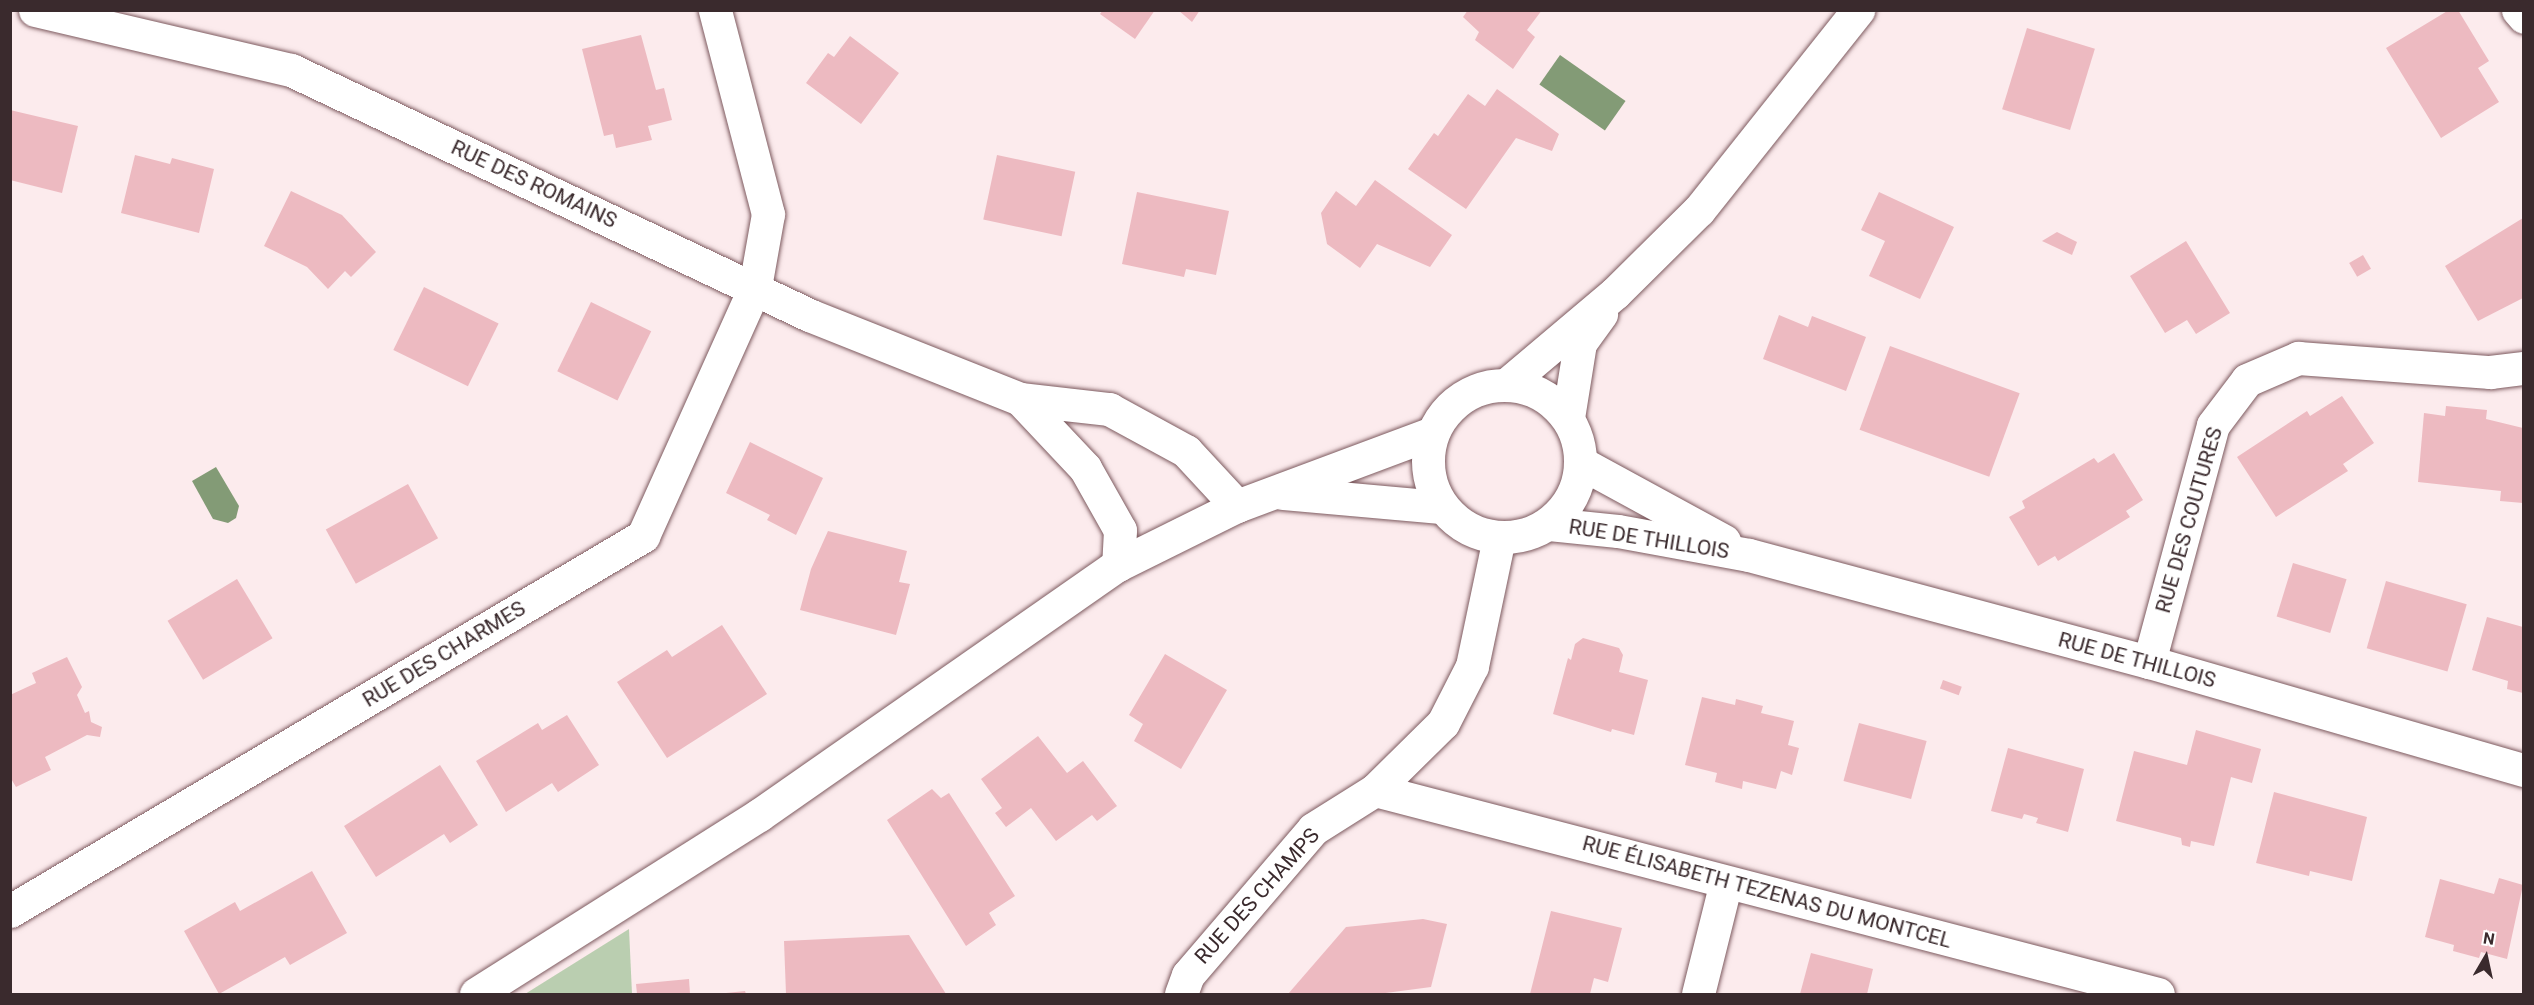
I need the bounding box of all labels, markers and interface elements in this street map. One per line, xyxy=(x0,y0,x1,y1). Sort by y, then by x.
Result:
street label: RUE DES ROMAINS xyxy=(447,135,621,233)
street label: RUE DES COUTURES xyxy=(2150,424,2228,616)
street label: RUE DE THILLOIS xyxy=(1567,514,1731,564)
street label: RUE DES CHARMES xyxy=(358,595,530,713)
street label: RUE DE THILLOIS xyxy=(2055,627,2219,693)
street label: RUE DES CHAMPS xyxy=(1190,823,1324,969)
street label: RUE ÉLISABETH TEZENAS DU MONTCEL xyxy=(1579,830,1955,954)
north arrow xyxy=(2456,927,2516,987)
text: N xyxy=(2482,928,2496,949)

